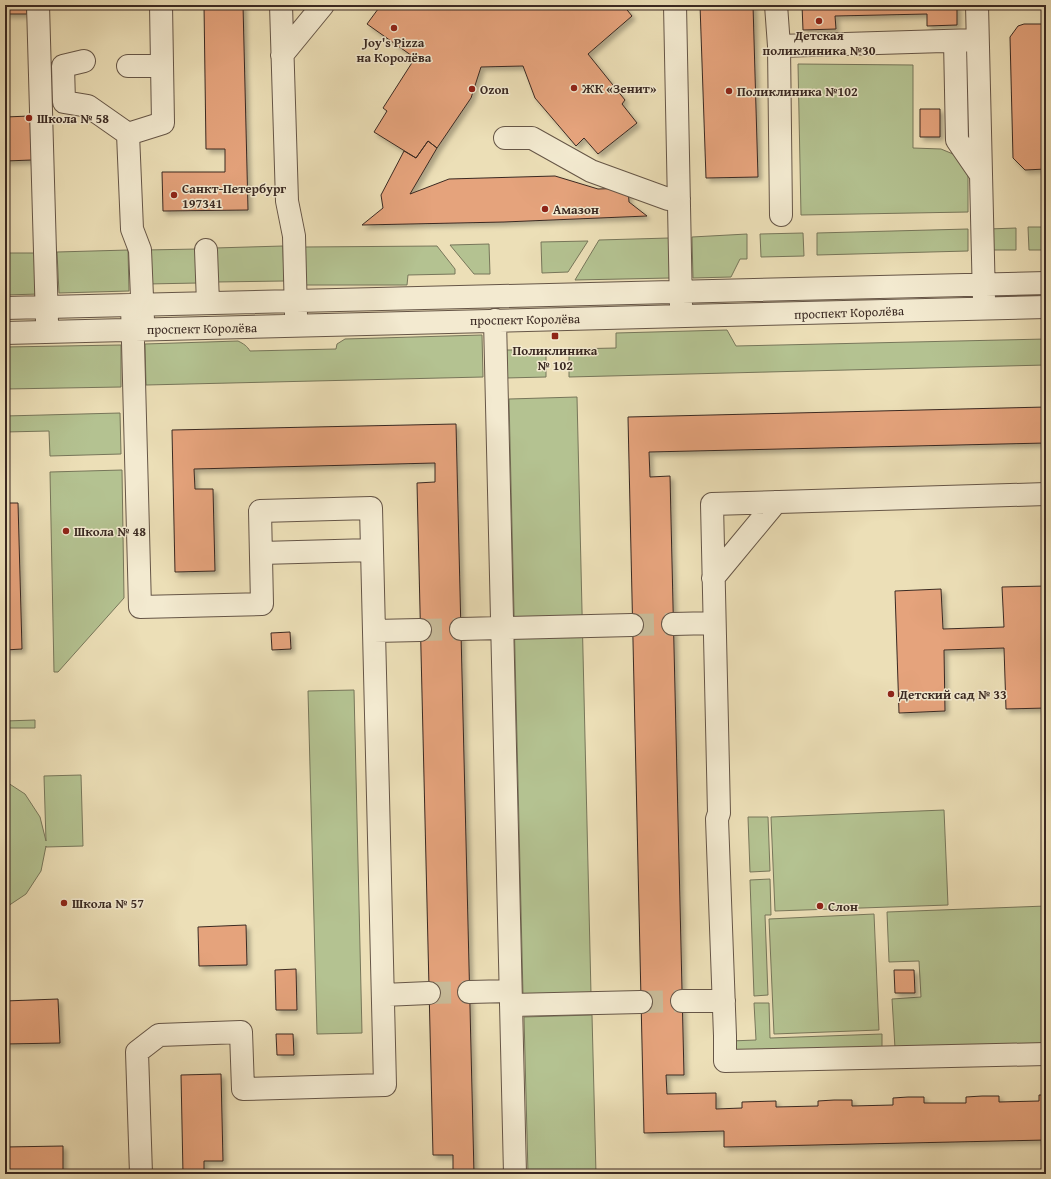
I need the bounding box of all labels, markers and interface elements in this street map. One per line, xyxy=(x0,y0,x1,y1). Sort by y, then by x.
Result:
marker: Детская поликлиника №30 xyxy=(814,16,824,26)
marker: Joy's Pizza на Королёва xyxy=(389,23,399,33)
place label: Детская поликлиника №30 xyxy=(763,26,876,60)
place label: Joy's Pizza на Королёва xyxy=(357,33,432,67)
place label: ЖК «Зенит» xyxy=(581,79,657,98)
place label: Ozon xyxy=(480,80,509,99)
place label: Поликлиника №102 xyxy=(737,82,858,101)
marker: ЖК «Зенит» xyxy=(569,83,579,93)
marker: Ozon xyxy=(467,84,477,94)
marker: Поликлиника №102 xyxy=(724,86,734,96)
place label: Школа № 58 xyxy=(37,109,109,128)
marker: Школа № 58 xyxy=(24,113,34,123)
place label: Санкт-Петербург 197341 xyxy=(182,179,286,213)
marker: Санкт-Петербург 197341 xyxy=(169,190,179,200)
place label: Амазон xyxy=(553,200,599,219)
marker: Амазон xyxy=(540,204,550,214)
street label: проспект Королёва xyxy=(794,301,905,324)
street label: проспект Королёва xyxy=(470,309,581,330)
street label: проспект Королёва xyxy=(147,318,258,339)
marker: Поликлиника № 102 xyxy=(550,331,560,341)
place label: Поликлиника № 102 xyxy=(513,341,598,375)
place label: Школа № 48 xyxy=(74,522,146,541)
marker: Школа № 48 xyxy=(61,526,71,536)
place label: Детский сад № 33 xyxy=(898,685,1007,704)
marker: Детский сад № 33 xyxy=(886,689,896,699)
place label: Школа № 57 xyxy=(72,894,144,913)
place label: Слон xyxy=(828,897,858,916)
marker: Школа № 57 xyxy=(59,898,69,908)
marker: Слон xyxy=(815,901,825,911)

